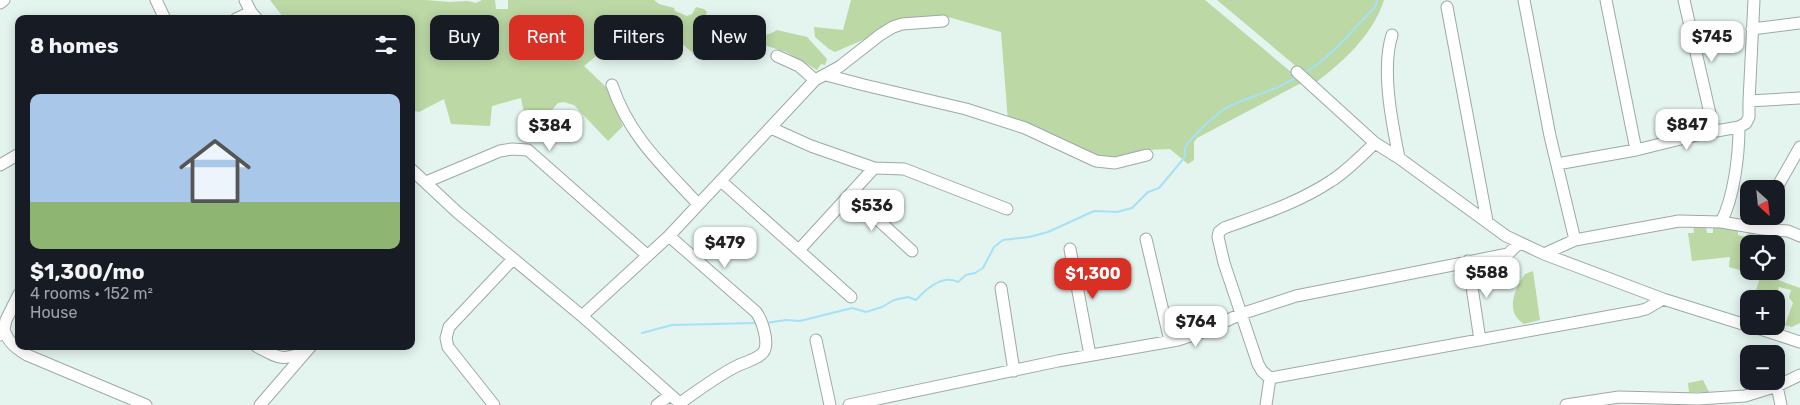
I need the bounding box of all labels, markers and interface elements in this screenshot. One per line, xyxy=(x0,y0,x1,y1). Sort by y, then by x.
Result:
chip: Buy xyxy=(430,15,499,60)
chip: Rent xyxy=(509,15,584,60)
chip: Filters xyxy=(594,15,683,60)
chip: New xyxy=(693,15,766,60)
pin: $745 xyxy=(1682,20,1742,63)
text: $745 xyxy=(1692,27,1732,46)
icon: filters xyxy=(372,31,400,59)
text: 8 homes xyxy=(30,33,119,58)
pin: $847 xyxy=(1657,108,1717,151)
pin: $384 xyxy=(520,110,580,152)
text: $847 xyxy=(1666,115,1708,134)
text: $384 xyxy=(529,116,572,135)
icon: home xyxy=(170,126,260,216)
north arrow xyxy=(1740,180,1785,225)
map controls xyxy=(1740,180,1785,390)
pin: $536 xyxy=(842,190,902,232)
text: $536 xyxy=(851,196,893,215)
pin: $479 xyxy=(695,226,755,269)
text: $479 xyxy=(705,233,745,252)
button: locate xyxy=(1740,235,1785,280)
pin: $588 xyxy=(1457,256,1517,299)
pin: $1,300 xyxy=(1052,258,1134,300)
text: $1,300/mo xyxy=(30,259,145,284)
text: $588 xyxy=(1466,263,1508,282)
text: $1,300 xyxy=(1065,264,1121,283)
text: 4 rooms · 152 m² xyxy=(30,284,153,303)
button: + xyxy=(1740,290,1785,335)
text: House xyxy=(30,303,77,322)
pin: $764 xyxy=(1166,306,1226,348)
text: $764 xyxy=(1176,312,1216,331)
button: − xyxy=(1740,345,1785,390)

